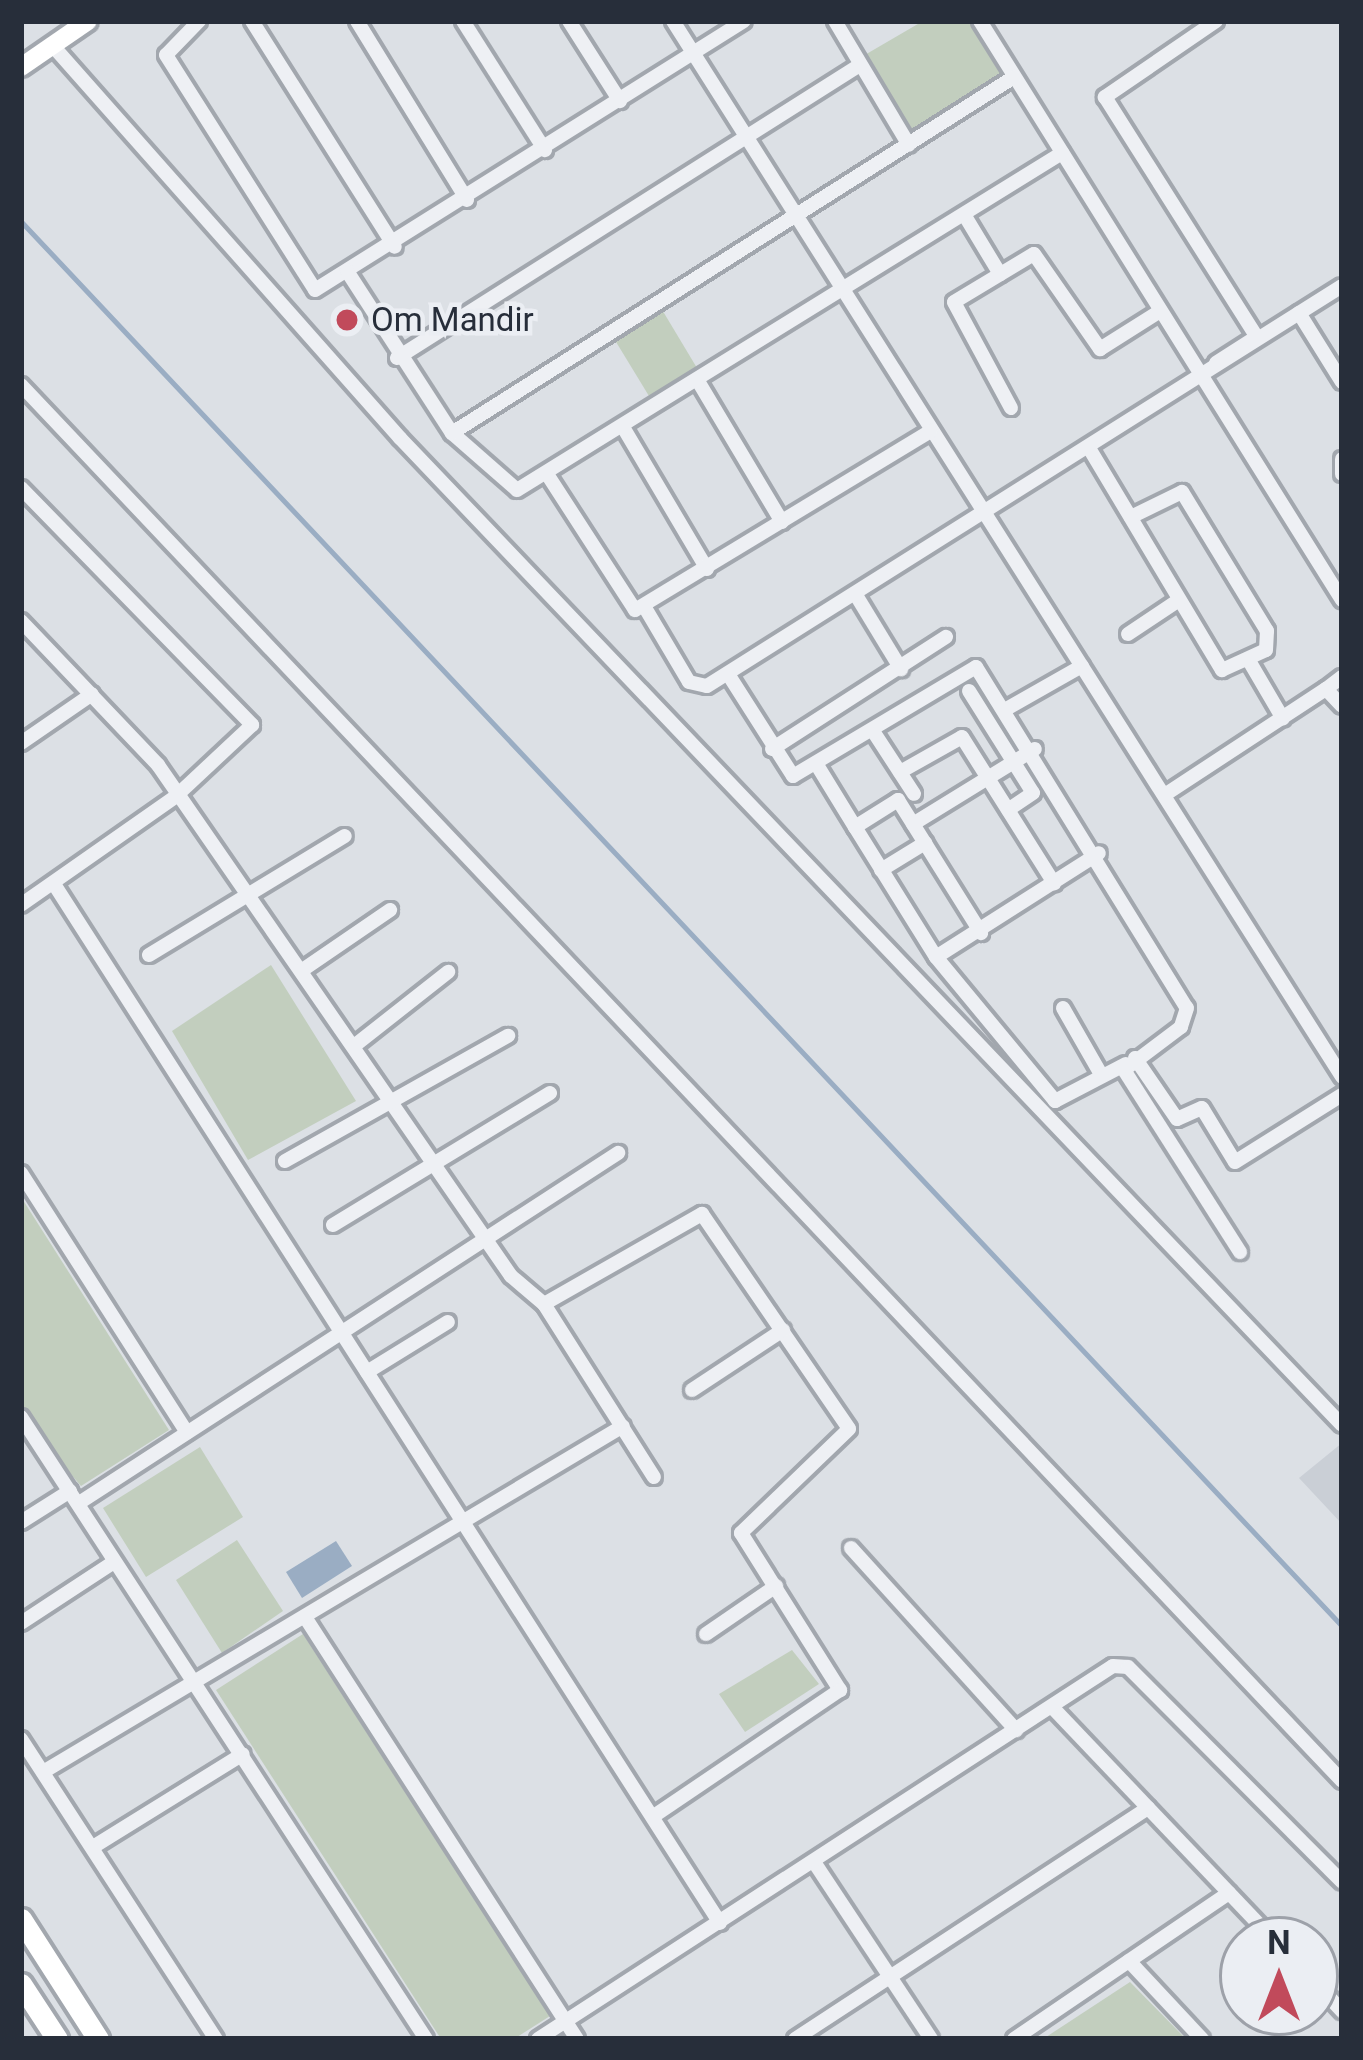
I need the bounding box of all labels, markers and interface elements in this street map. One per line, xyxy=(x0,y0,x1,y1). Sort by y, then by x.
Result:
place label: Om Mandir xyxy=(371,300,534,340)
marker: Om Mandir xyxy=(334,307,360,333)
north arrow xyxy=(1219,1916,1339,2036)
text: N xyxy=(1267,1923,1291,1962)

